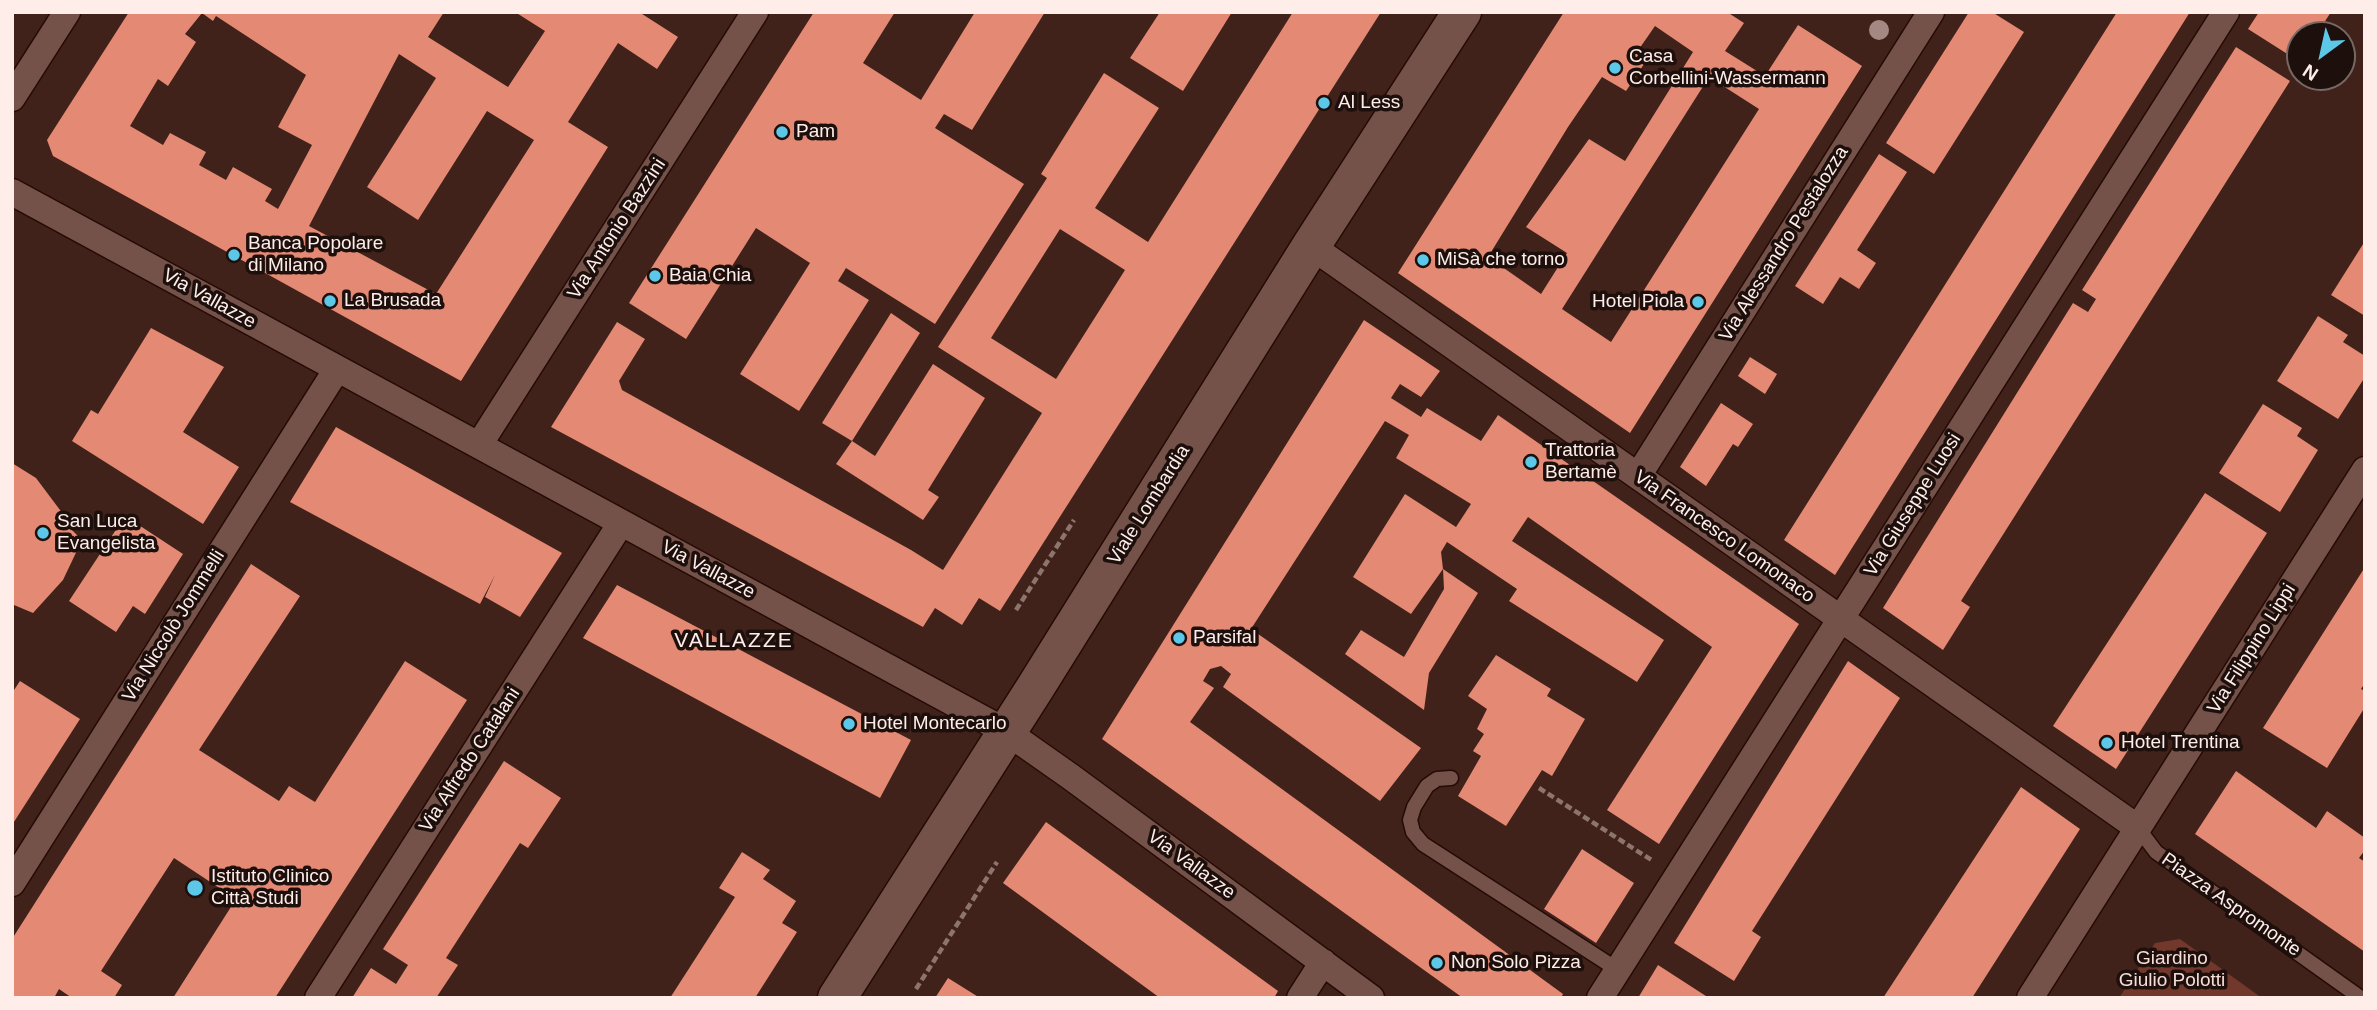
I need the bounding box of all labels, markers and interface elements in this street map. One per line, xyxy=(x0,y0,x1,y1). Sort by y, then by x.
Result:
north arrow xyxy=(2286,21,2356,91)
place label: Casa Corbellini-Wassermann xyxy=(1629,46,1826,90)
marker: Casa Corbellini-Wassermann xyxy=(1607,60,1623,76)
text: N xyxy=(2299,60,2322,85)
place label: Al Less xyxy=(1338,92,1400,114)
marker: Al Less xyxy=(1316,95,1332,111)
place label: Pam xyxy=(796,121,835,143)
marker: Pam xyxy=(774,124,790,140)
street label: Via Alessandro Pestalozza xyxy=(1715,142,1853,346)
street label: Via Antonio Bazzini xyxy=(563,154,671,304)
place label: Banca Popolare di Milano xyxy=(248,233,383,277)
marker: Banca Popolare di Milano xyxy=(226,247,242,263)
place label: MiSà che torno xyxy=(1437,249,1565,271)
marker: MiSà che torno xyxy=(1415,252,1431,268)
street label: Via Vallazze xyxy=(159,264,259,334)
place label: Baia Chia xyxy=(669,265,751,287)
marker: Baia Chia xyxy=(647,268,663,284)
place label: La Brusada xyxy=(344,290,441,312)
place label: Hotel Piola xyxy=(1592,291,1684,313)
marker: La Brusada xyxy=(322,293,338,309)
marker: Hotel Piola xyxy=(1690,294,1706,310)
street label: Via Giuseppe Luosi xyxy=(1860,429,1966,581)
place label: Trattoria Bertamè xyxy=(1545,440,1617,484)
street label: Viale Lombardia xyxy=(1103,441,1195,569)
marker: Trattoria Bertamè xyxy=(1523,454,1539,470)
street label: Via Francesco Lomonaco xyxy=(1629,466,1819,608)
place label: San Luca Evangelista xyxy=(57,511,155,555)
marker: San Luca Evangelista xyxy=(35,525,51,541)
street label: Via Vallazze xyxy=(657,536,759,604)
street label: Via Niccolò Jommelli xyxy=(118,546,230,706)
street label: Via Filippino Lippi xyxy=(2203,580,2301,718)
place label: Parsifal xyxy=(1193,627,1256,649)
district label: VALLAZZE xyxy=(675,628,793,654)
marker: Parsifal xyxy=(1171,630,1187,646)
street label: Via Alfredo Catalani xyxy=(415,684,525,836)
place label: Hotel Montecarlo xyxy=(863,713,1007,735)
marker: Hotel Montecarlo xyxy=(841,716,857,732)
place label: Hotel Trentina xyxy=(2121,732,2240,754)
marker: Hotel Trentina xyxy=(2099,735,2115,751)
street label: Via Vallazze xyxy=(1143,826,1239,904)
street label: Piazza Aspromonte xyxy=(2157,848,2305,962)
place label: Istituto Clinico Città Studi xyxy=(211,866,329,910)
marker: Istituto Clinico Città Studi xyxy=(185,878,205,898)
park label: Giardino Giulio Polotti xyxy=(2119,948,2225,992)
place label: Non Solo Pizza xyxy=(1451,952,1581,974)
marker: Non Solo Pizza xyxy=(1429,955,1445,971)

